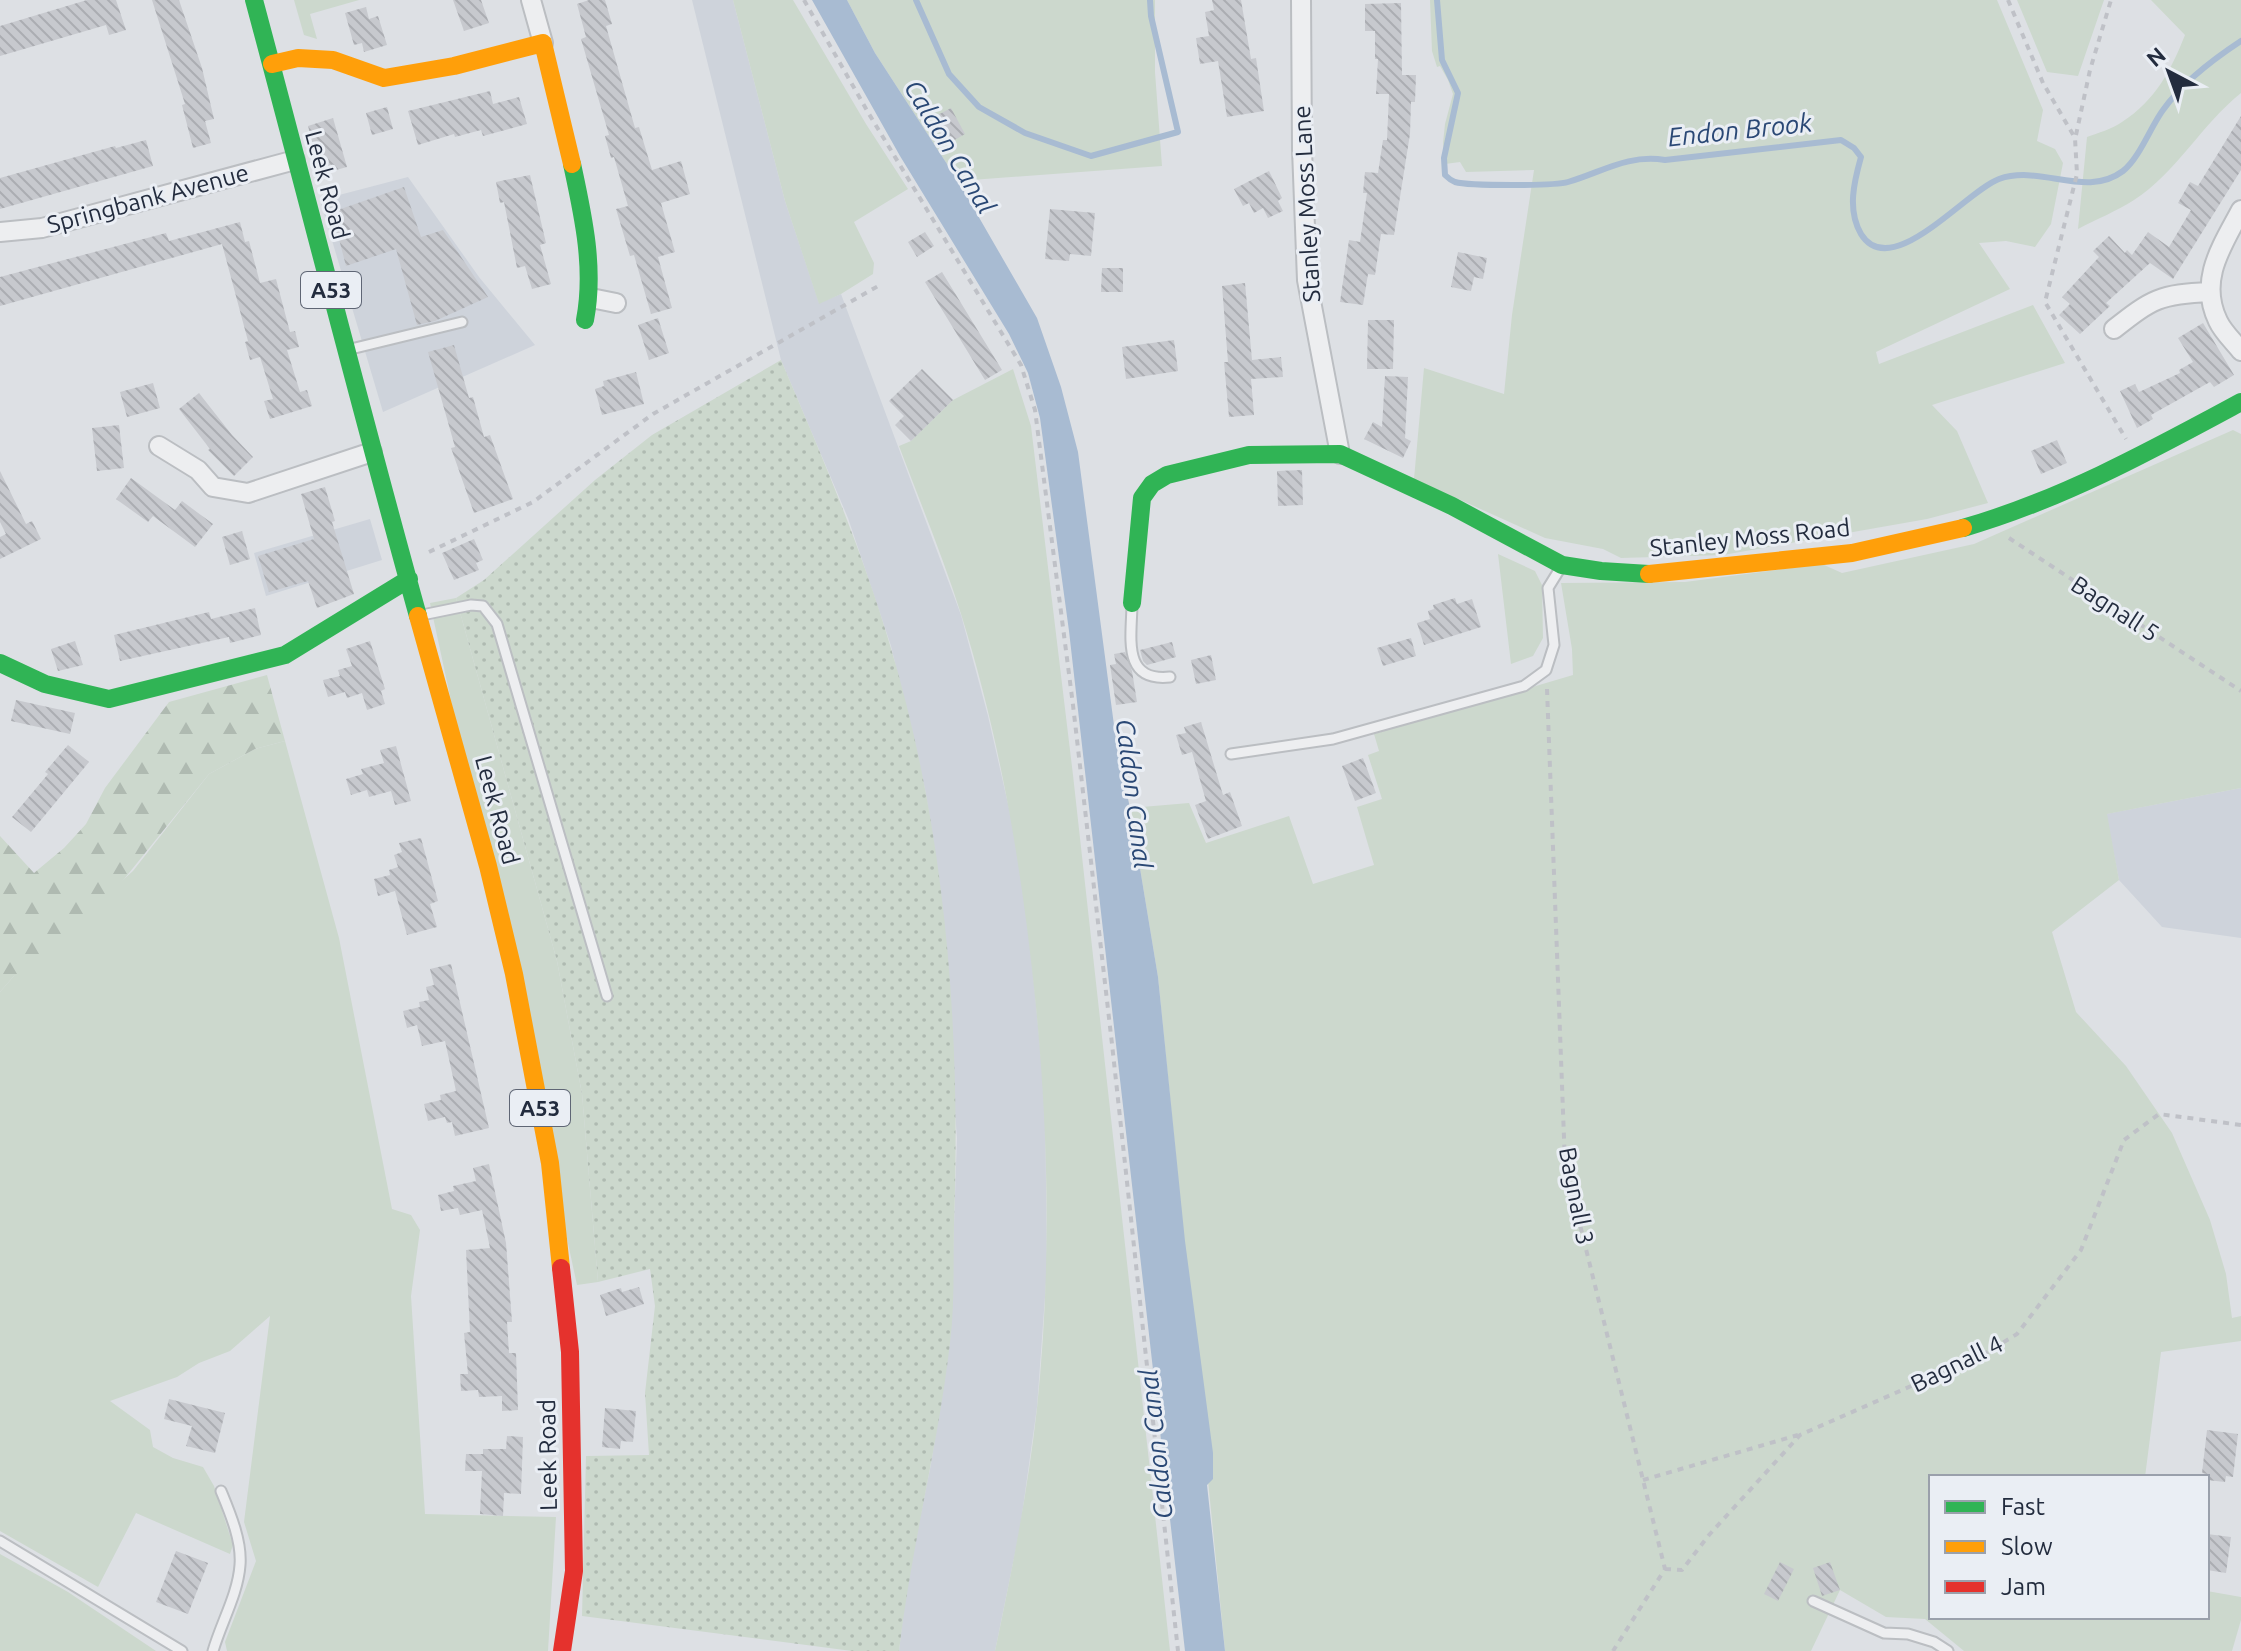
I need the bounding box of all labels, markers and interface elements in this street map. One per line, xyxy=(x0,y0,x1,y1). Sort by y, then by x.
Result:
north arrow xyxy=(2129,32,2209,112)
text: N xyxy=(2141,42,2170,71)
water label: Caldon Canal xyxy=(899,75,1002,219)
street label: Stanley Moss Lane xyxy=(1288,105,1325,303)
water label: Endon Brook xyxy=(1666,107,1814,152)
street label: Leek Road xyxy=(300,127,355,242)
street label: Springbank Avenue xyxy=(44,159,252,238)
road number: A53 xyxy=(301,272,361,308)
street label: Stanley Moss Road xyxy=(1649,514,1851,561)
street label: Bagnall 5 xyxy=(2066,570,2164,647)
water label: Caldon Canal xyxy=(1111,717,1158,871)
street label: Leek Road xyxy=(470,752,525,867)
road number: A53 xyxy=(510,1090,570,1126)
street label: Bagnall 3 xyxy=(1554,1145,1599,1247)
street label: Bagnall 4 xyxy=(1906,1330,2007,1397)
water label: Caldon Canal xyxy=(1133,1367,1178,1521)
street label: Leek Road xyxy=(533,1399,562,1511)
legend xyxy=(1929,1475,2209,1619)
text: Fast xyxy=(2001,1493,2045,1520)
text: Slow xyxy=(2001,1533,2053,1560)
text: Jam xyxy=(2001,1573,2046,1600)

